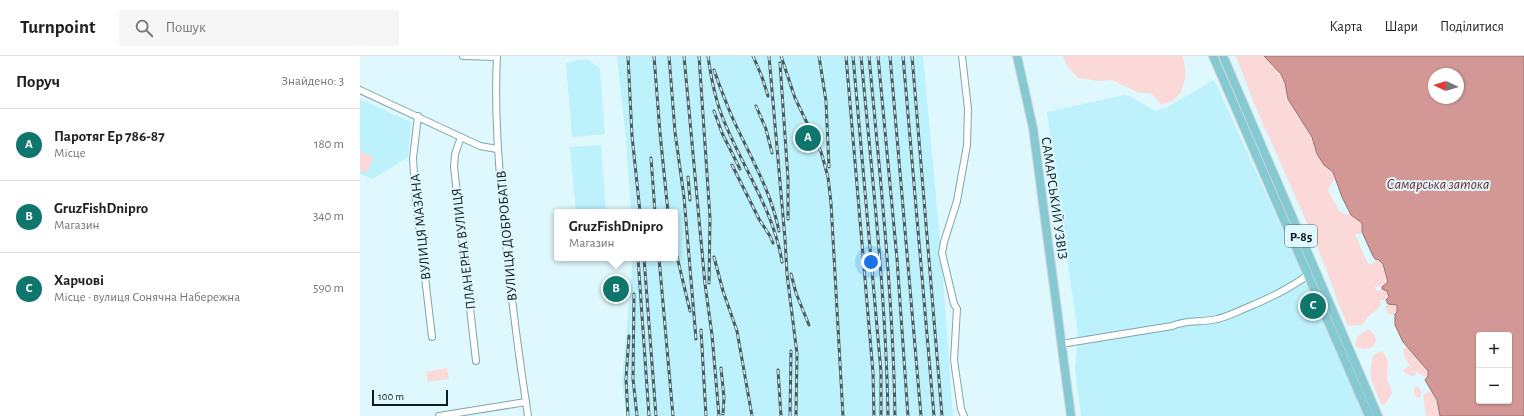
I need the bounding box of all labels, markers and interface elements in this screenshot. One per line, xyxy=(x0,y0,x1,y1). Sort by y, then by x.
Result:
search box xyxy=(119,10,399,46)
icon: search xyxy=(133,17,155,39)
text: Turnpoint xyxy=(20,18,95,37)
text: Пошук xyxy=(165,20,206,35)
text: Карта xyxy=(1330,20,1362,34)
text: Шари xyxy=(1384,20,1418,34)
text: Поділитися xyxy=(1440,20,1504,34)
north arrow xyxy=(1428,68,1464,104)
text: Поруч xyxy=(16,73,60,90)
text: Знайдено: 3 xyxy=(281,75,344,88)
pin: A xyxy=(795,123,821,153)
text: Паротяг Ер 786-87 xyxy=(54,129,165,144)
street label: САМАРСЬКИЙ УЗВІЗ xyxy=(1038,136,1071,260)
text: A xyxy=(25,138,33,151)
text: 180 m xyxy=(314,138,344,151)
text: Місце xyxy=(54,147,86,160)
street label: ВУЛИЦЯ ДОБРОБАТІВ xyxy=(494,170,520,302)
street label: ВУЛИЦЯ МАЗАНА xyxy=(408,173,434,281)
water label: Самарська затока xyxy=(1387,177,1489,192)
street label: ПЛАНЕРНА ВУЛИЦЯ xyxy=(450,187,478,310)
text: GruzFishDnipro xyxy=(54,201,148,216)
popup xyxy=(554,209,678,261)
text: B xyxy=(25,210,33,223)
text: 340 m xyxy=(313,210,344,223)
text: Магазин xyxy=(54,219,100,232)
text: GruzFishDnipro xyxy=(569,219,663,234)
road number: Р-85 xyxy=(1285,225,1317,247)
text: Магазин xyxy=(569,237,614,250)
your location xyxy=(861,252,881,272)
text: Харчові xyxy=(54,273,104,288)
pin: B xyxy=(603,274,629,304)
text: C xyxy=(26,282,32,295)
text: 590 m xyxy=(313,282,344,295)
text: Місце · вулиця Сонячна Набережна xyxy=(54,291,240,304)
pin: C xyxy=(1300,291,1326,321)
map controls xyxy=(1476,332,1512,404)
button: + xyxy=(1476,332,1512,368)
button: − xyxy=(1476,368,1512,404)
scale bar xyxy=(372,388,448,407)
text: 100 m xyxy=(378,391,404,402)

